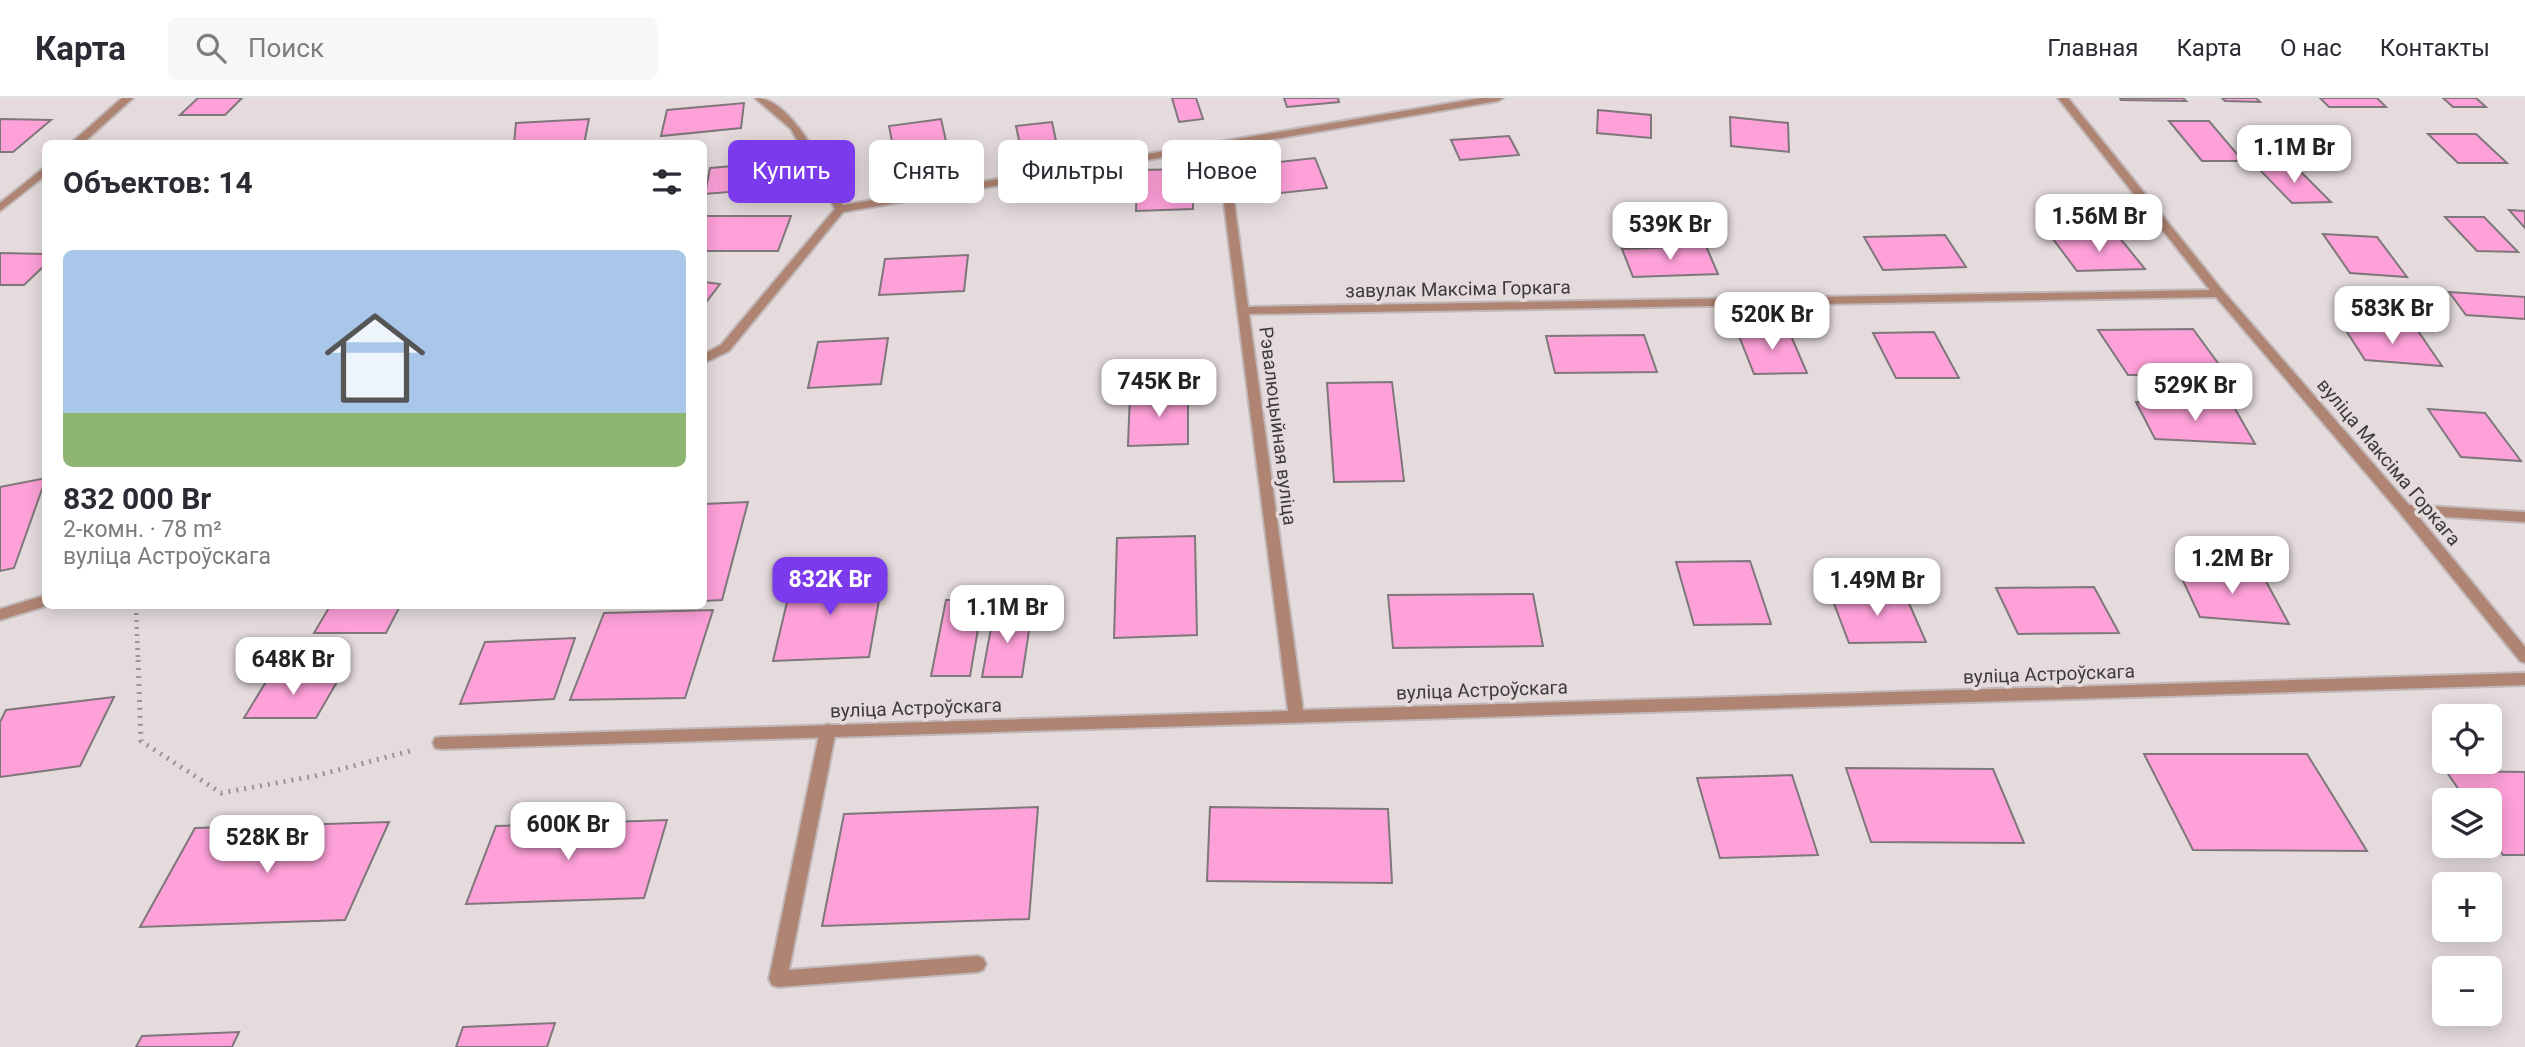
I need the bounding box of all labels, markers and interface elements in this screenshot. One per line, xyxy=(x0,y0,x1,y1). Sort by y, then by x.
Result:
search box xyxy=(168,17,658,80)
text: Карта xyxy=(35,29,126,68)
icon: search xyxy=(192,29,230,67)
text: Поиск xyxy=(248,33,324,63)
text: Главная xyxy=(2047,34,2138,62)
text: Карта xyxy=(2176,34,2242,62)
text: О нас xyxy=(2280,34,2342,62)
text: Контакты xyxy=(2380,34,2490,62)
pin: 1.1M Br xyxy=(2229,126,2359,185)
text: 1.1M Br xyxy=(2253,134,2335,161)
chip: Купить xyxy=(728,140,855,203)
chip: Снять xyxy=(869,140,984,203)
chip: Фильтры xyxy=(998,140,1148,203)
chip: Новое xyxy=(1162,140,1281,203)
icon: filters xyxy=(648,163,686,201)
text: Объектов: 14 xyxy=(63,165,253,200)
pin: 1.56M Br xyxy=(2027,194,2171,254)
pin: 539K Br xyxy=(1605,202,1735,262)
text: 1.56M Br xyxy=(2051,203,2147,230)
text: 539K Br xyxy=(1628,211,1712,238)
street label: завулак Максіма Горкага xyxy=(1345,276,1571,302)
pin: 583K Br xyxy=(2327,286,2457,346)
pin: 520K Br xyxy=(1707,292,1837,352)
icon: home xyxy=(312,295,438,421)
text: 583K Br xyxy=(2350,295,2434,322)
text: 520K Br xyxy=(1730,301,1814,328)
street label: Рэвалюцыйная вуліца xyxy=(1254,325,1302,527)
pin: 745K Br xyxy=(1094,360,1224,419)
pin: 529K Br xyxy=(2130,364,2260,423)
text: 745K Br xyxy=(1117,368,1201,395)
text: 529K Br xyxy=(2153,372,2237,399)
street label: вуліца Максіма Горкага xyxy=(2312,374,2466,550)
text: 832 000 Br xyxy=(63,481,211,516)
text: 2-комн. · 78 m² xyxy=(63,516,222,543)
pin: 1.2M Br xyxy=(2167,536,2297,596)
text: вуліца Астроўскага xyxy=(63,543,271,570)
text: 1.2M Br xyxy=(2191,545,2273,572)
pin: 832K Br xyxy=(765,558,895,617)
pin: 1.49M Br xyxy=(1805,559,1949,618)
text: 832K Br xyxy=(788,566,872,593)
text: 1.49M Br xyxy=(1829,567,1925,594)
pin: 1.1M Br xyxy=(942,586,1072,645)
text: 1.1M Br xyxy=(966,594,1048,621)
pin: 648K Br xyxy=(228,638,358,697)
text: 648K Br xyxy=(251,646,335,673)
street label: вуліца Астроўскага xyxy=(1963,660,2135,688)
street label: вуліца Астроўскага xyxy=(1396,676,1568,704)
street label: вуліца Астроўскага xyxy=(830,694,1002,722)
map controls xyxy=(2432,704,2502,1026)
button: locate xyxy=(2432,704,2502,774)
button: layers xyxy=(2432,788,2502,858)
pin: 600K Br xyxy=(503,802,633,862)
text: 600K Br xyxy=(526,811,610,838)
pin: 528K Br xyxy=(202,816,332,875)
text: 528K Br xyxy=(225,824,309,851)
button: + xyxy=(2432,872,2502,942)
button: − xyxy=(2432,956,2502,1026)

